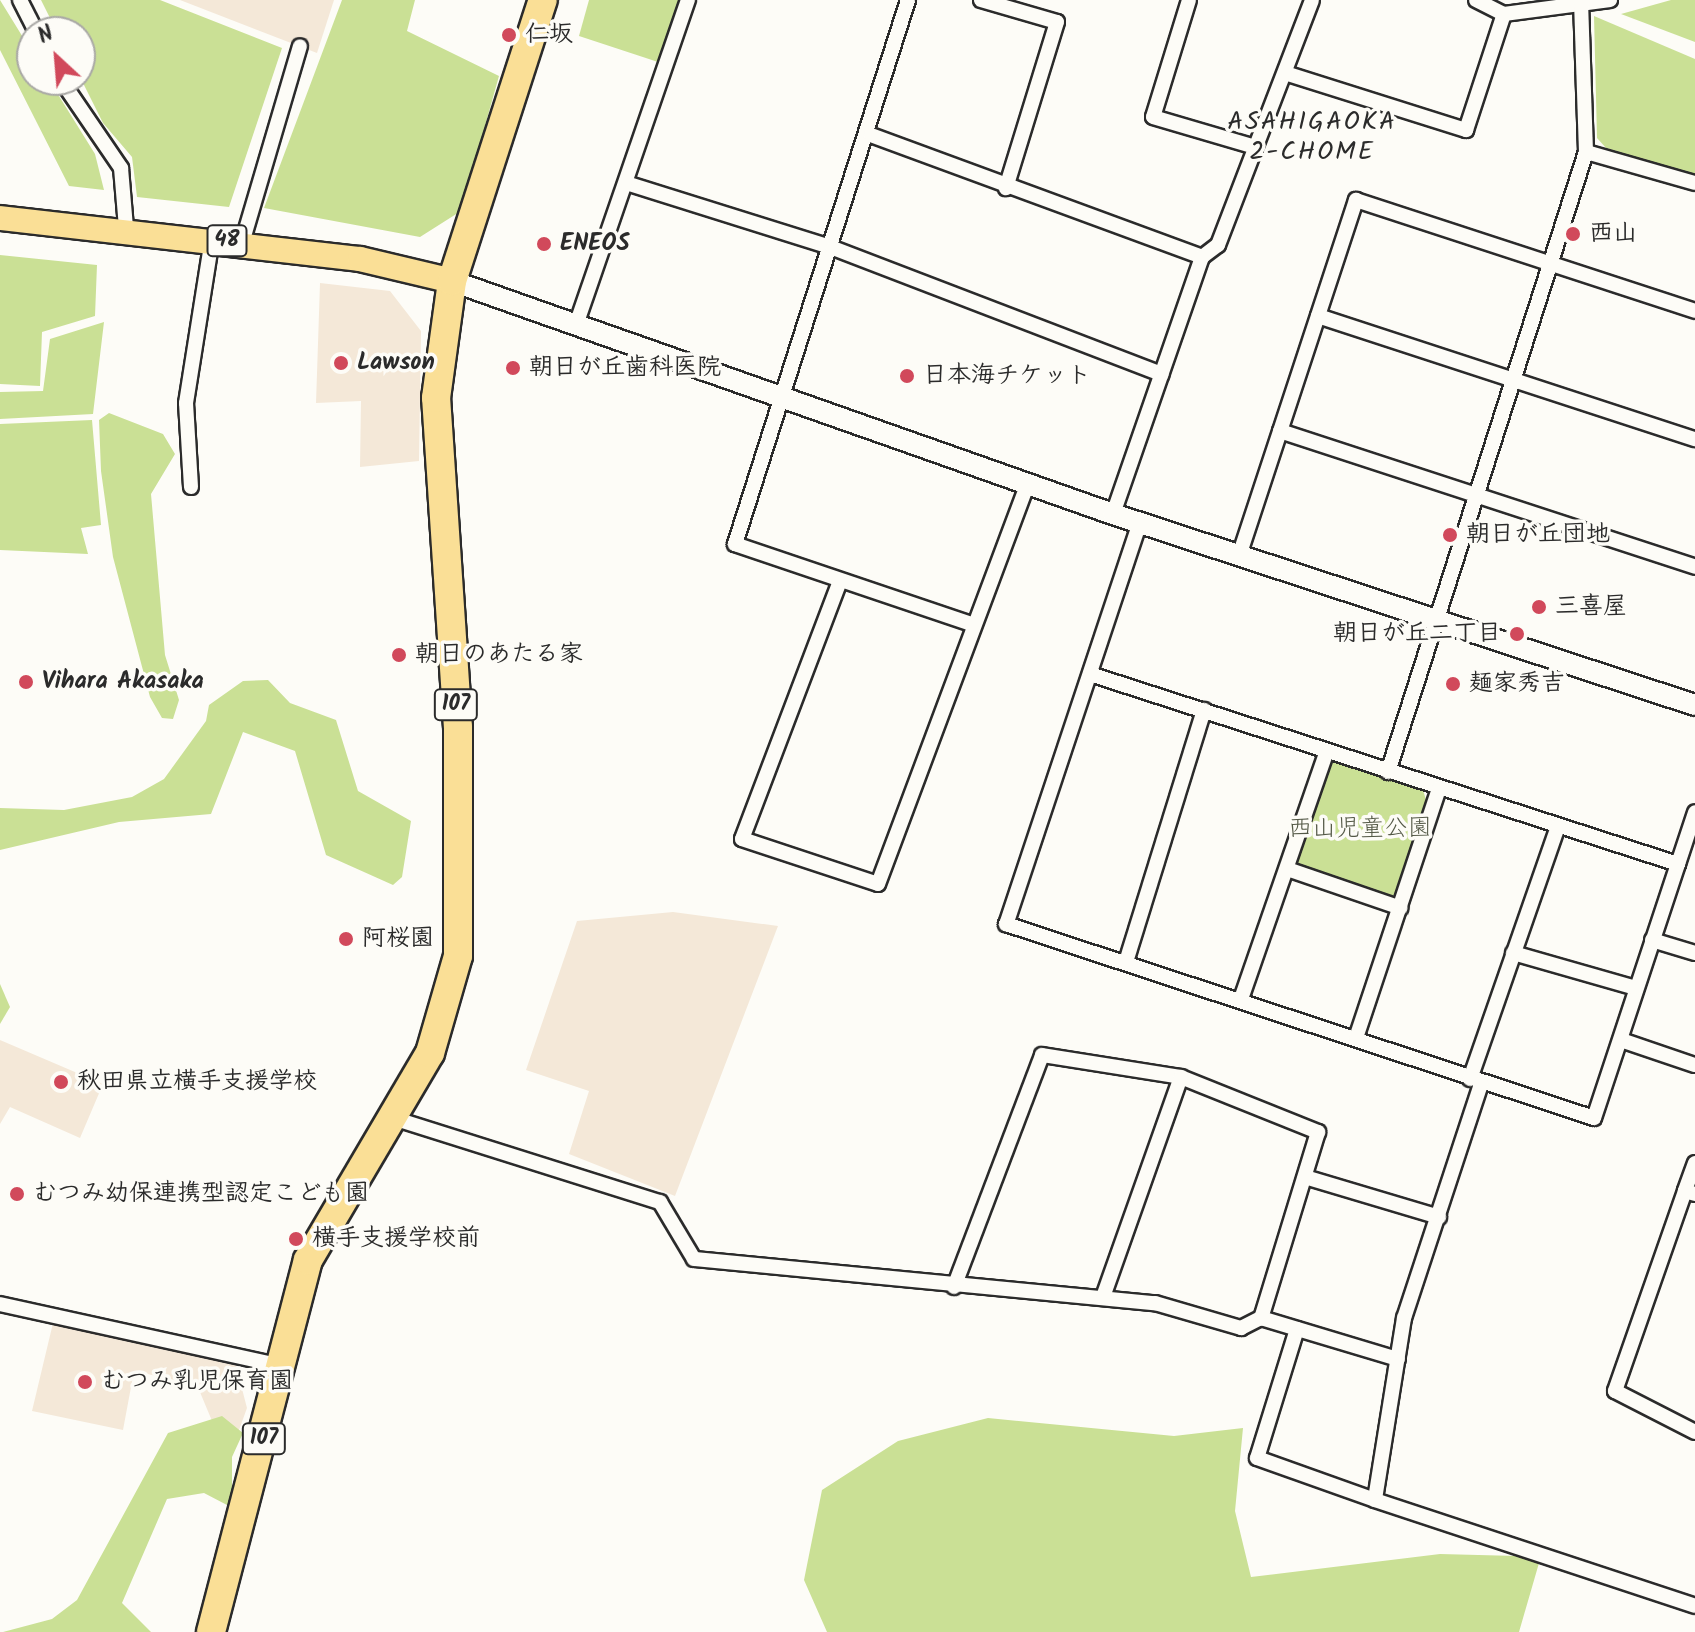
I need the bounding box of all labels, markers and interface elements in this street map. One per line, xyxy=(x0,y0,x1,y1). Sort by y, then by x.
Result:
north arrow xyxy=(16,16,96,96)
text: N xyxy=(32,17,60,55)
place label: 仁坂 xyxy=(525,21,573,49)
marker: 仁坂 xyxy=(500,26,518,44)
district label: ASAHIGAOKA 2-CHOME xyxy=(1227,107,1397,168)
place label: 西山 xyxy=(1589,220,1637,248)
road number: 48 xyxy=(205,223,249,259)
marker: 西山 xyxy=(1564,225,1582,243)
place label: ENEOS xyxy=(560,230,630,258)
marker: ENEOS xyxy=(535,235,553,253)
place label: Lawson xyxy=(357,349,435,377)
marker: Lawson xyxy=(332,354,350,372)
place label: 朝日が丘歯科医院 xyxy=(529,354,721,382)
marker: 朝日が丘歯科医院 xyxy=(504,359,522,377)
place label: 日本海チケット xyxy=(923,362,1091,390)
marker: 日本海チケット xyxy=(898,367,916,385)
place label: 朝日が丘団地 xyxy=(1466,521,1610,549)
marker: 朝日が丘団地 xyxy=(1441,526,1459,544)
place label: 三喜屋 xyxy=(1555,593,1627,621)
marker: 三喜屋 xyxy=(1530,598,1548,616)
place label: 朝日が丘二丁目 xyxy=(1333,620,1501,648)
marker: 朝日が丘二丁目 xyxy=(1508,625,1526,643)
place label: 朝日のあたる家 xyxy=(415,641,583,669)
marker: 朝日のあたる家 xyxy=(390,646,408,664)
place label: Vihara Akasaka xyxy=(42,668,204,696)
place label: 麺家秀吉 xyxy=(1469,670,1565,698)
marker: Vihara Akasaka xyxy=(17,673,35,691)
marker: 麺家秀吉 xyxy=(1444,675,1462,693)
road number: 107 xyxy=(432,687,480,723)
park label: 西山児童公園 xyxy=(1288,815,1432,843)
place label: 阿桜園 xyxy=(362,925,434,953)
marker: 阿桜園 xyxy=(337,930,355,948)
place label: 秋田県立横手支援学校 xyxy=(77,1068,317,1096)
marker: 秋田県立横手支援学校 xyxy=(52,1073,70,1091)
place label: むつみ幼保連携型認定こども園 xyxy=(33,1180,369,1208)
marker: むつみ幼保連携型認定こども園 xyxy=(8,1185,26,1203)
place label: 横手支援学校前 xyxy=(312,1225,480,1253)
marker: 横手支援学校前 xyxy=(287,1230,305,1248)
place label: むつみ乳児保育園 xyxy=(101,1368,293,1396)
marker: むつみ乳児保育園 xyxy=(76,1373,94,1391)
road number: 107 xyxy=(240,1421,288,1457)

